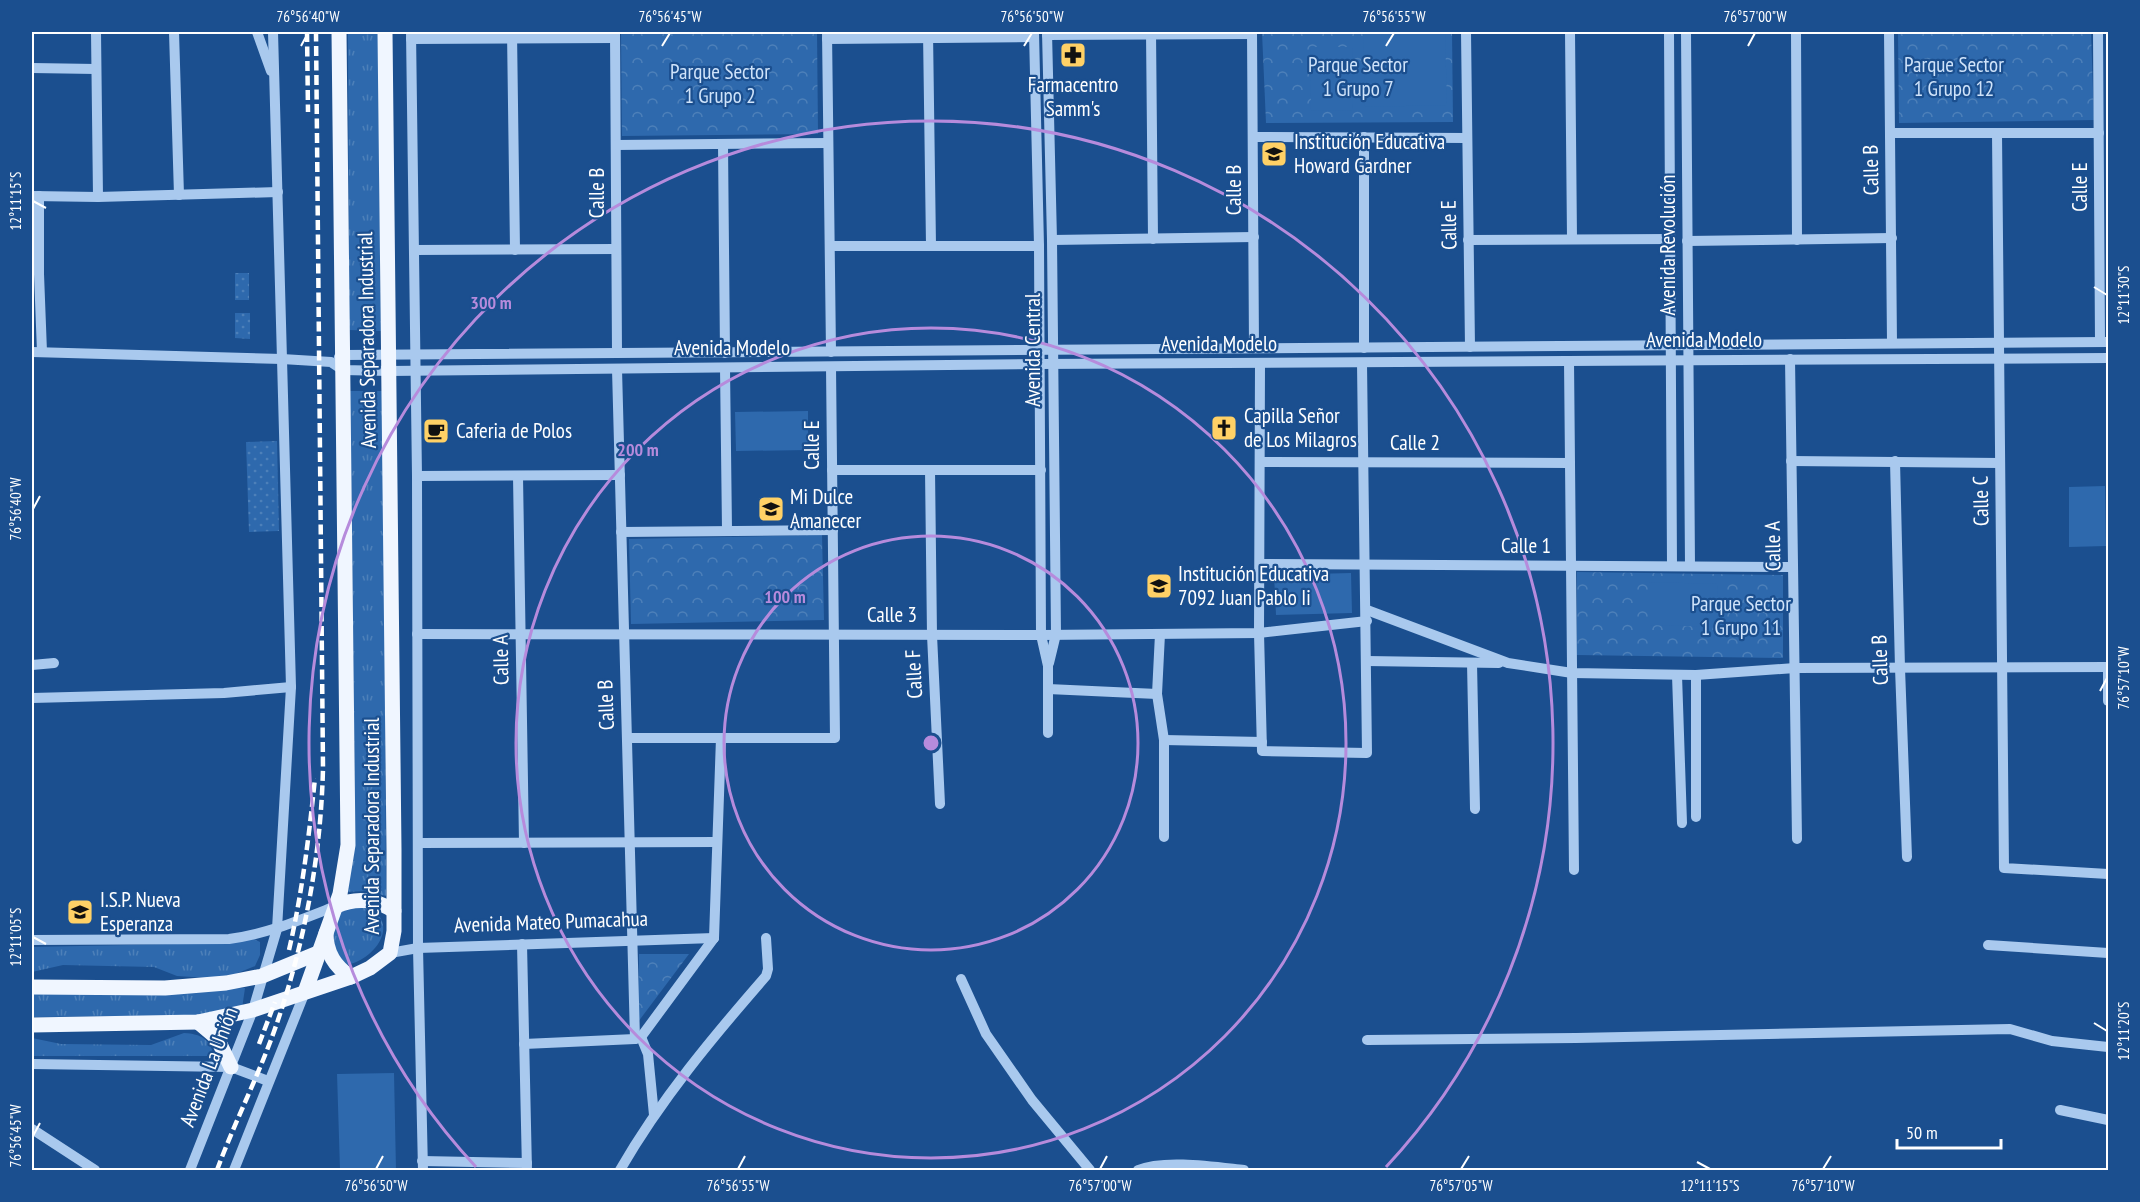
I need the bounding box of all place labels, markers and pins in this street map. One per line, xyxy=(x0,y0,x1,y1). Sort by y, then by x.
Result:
pharmacy icon: Farmacentro Samm's xyxy=(1058,40,1088,70)
place label: Farmacentro Samm's xyxy=(1028,71,1118,122)
place label: Institución Educativa Howard Gardner xyxy=(1294,128,1445,179)
school or university icon: Institución Educativa Howard Gardner xyxy=(1259,139,1289,169)
place label: Capilla Señor de Los Milagros xyxy=(1244,402,1357,453)
church icon: Capilla Señor de Los Milagros xyxy=(1209,413,1239,443)
cafe icon: Caferia de Polos xyxy=(421,416,451,446)
place label: Caferia de Polos xyxy=(456,417,572,444)
place label: Mi Dulce Amanecer xyxy=(790,483,862,534)
school or university icon: Mi Dulce Amanecer xyxy=(756,494,786,524)
place label: Institución Educativa 7092 Juan Pablo Ii xyxy=(1178,560,1329,611)
school or university icon: Institución Educativa 7092 Juan Pablo Ii xyxy=(1144,571,1174,601)
centre of rings xyxy=(921,733,941,753)
place label: I.S.P. Nueva Esperanza xyxy=(100,886,181,937)
school or university icon: I.S.P. Nueva Esperanza xyxy=(65,897,95,927)

